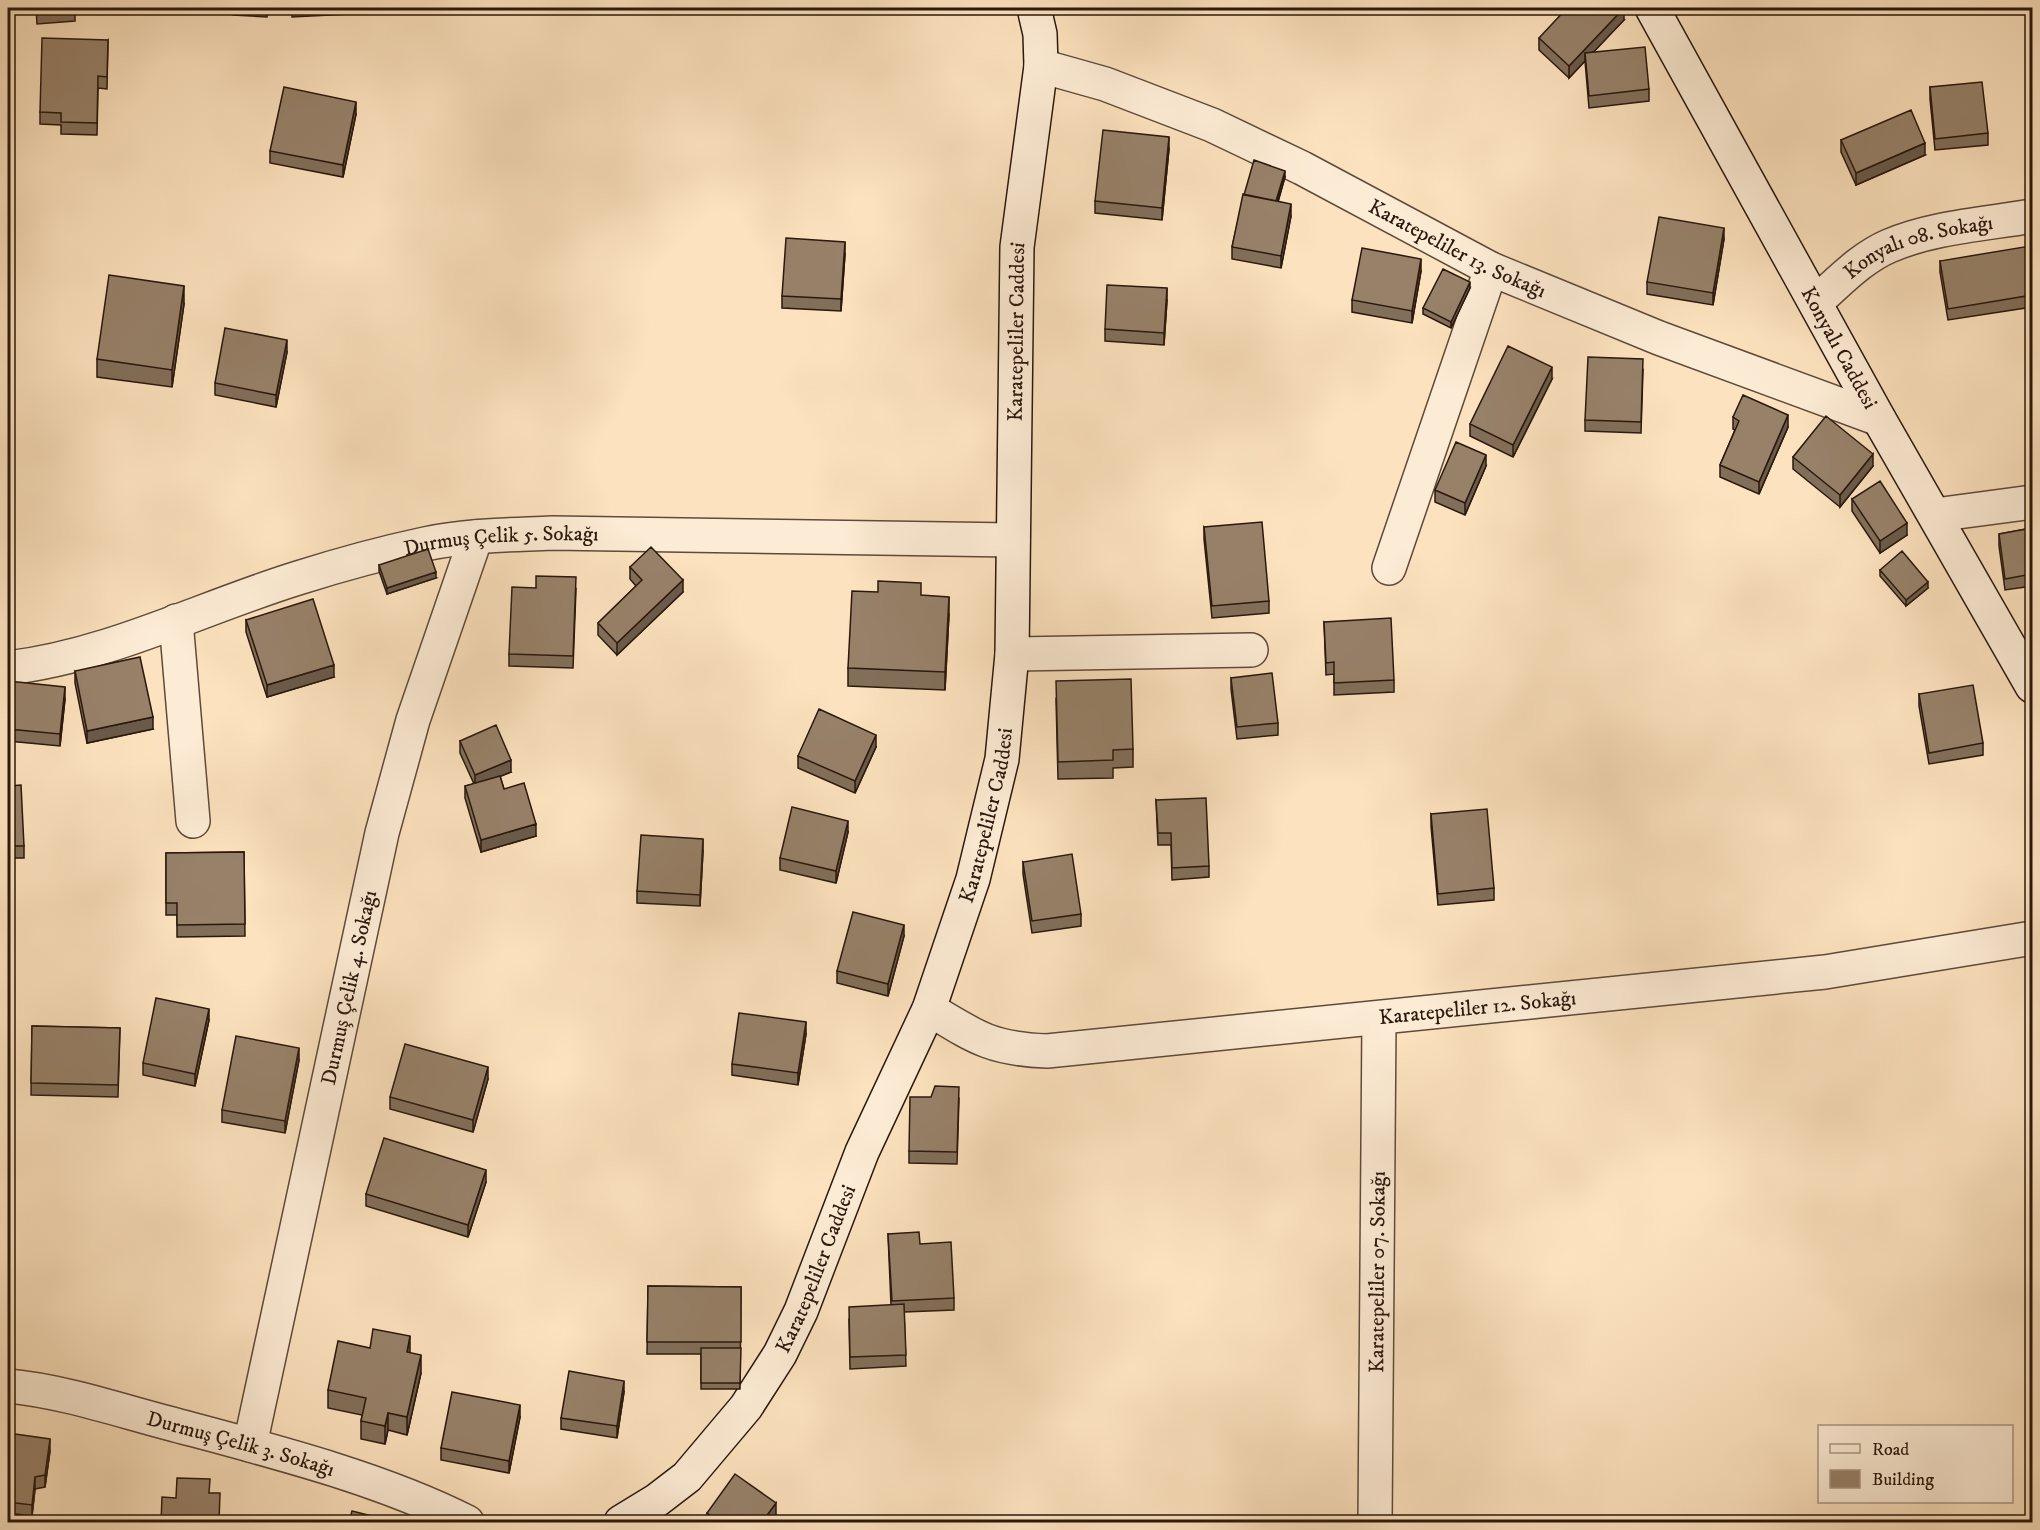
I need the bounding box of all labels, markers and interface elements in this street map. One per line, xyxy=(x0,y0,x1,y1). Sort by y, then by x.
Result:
street label: Karatepeliler 13. Sokağı xyxy=(1364,194,1550,304)
street label: Konyalı 08. Sokağı xyxy=(1839,210,1995,285)
street label: Karatepeliler Caddesi xyxy=(1003,241,1032,422)
street label: Konyalı Caddesi xyxy=(1795,282,1883,414)
street label: Durmuş Çelik 5. Sokağı xyxy=(401,521,599,562)
street label: Karatepeliler Caddesi xyxy=(954,727,1019,907)
street label: Durmuş Çelik 4. Sokağı xyxy=(316,888,383,1088)
street label: Karatepeliler 12. Sokağı xyxy=(1378,985,1577,1031)
street label: Karatepeliler 07. Sokağı xyxy=(1364,1171,1392,1373)
street label: Karatepeliler Caddesi xyxy=(770,1181,862,1358)
street label: Durmuş Çelik 3. Sokağı xyxy=(144,1406,338,1483)
legend xyxy=(1818,1425,2013,1503)
text: Road xyxy=(1872,1439,1909,1461)
text: Building xyxy=(1872,1469,1934,1491)

